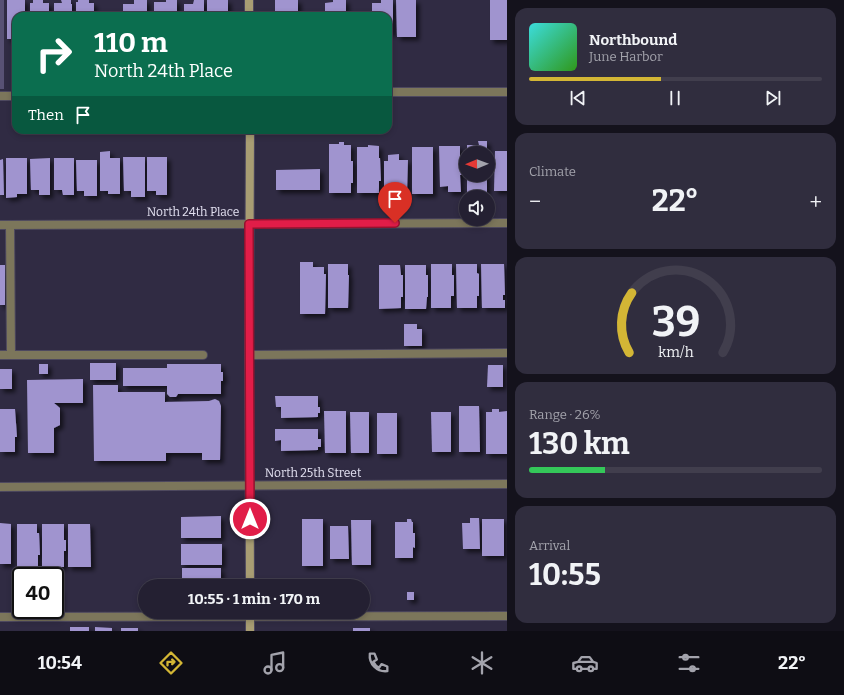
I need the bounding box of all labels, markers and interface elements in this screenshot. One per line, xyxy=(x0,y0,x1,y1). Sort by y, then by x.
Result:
text: 110 m xyxy=(94,26,168,59)
icon: right xyxy=(28,28,80,80)
text: Northbound xyxy=(589,31,677,49)
text: June Harbor xyxy=(589,49,663,64)
text: North 24th Place xyxy=(94,60,233,82)
icon: previous xyxy=(567,87,589,109)
icon: pause xyxy=(664,87,686,109)
icon: next xyxy=(762,87,784,109)
icon: arrive xyxy=(72,104,94,126)
text: Then xyxy=(28,106,64,124)
north arrow xyxy=(459,146,495,182)
map controls xyxy=(459,146,495,226)
text: Climate xyxy=(529,164,576,179)
pin xyxy=(378,182,412,223)
text: 22° xyxy=(652,183,699,219)
icon: arrive xyxy=(384,188,406,210)
text: − xyxy=(529,188,541,215)
text: + xyxy=(809,188,822,215)
button: sound xyxy=(459,190,495,226)
street label: North 24th Place xyxy=(147,205,239,219)
text: 39 xyxy=(651,297,700,347)
text: km/h xyxy=(658,344,693,361)
text: Range · 26% xyxy=(529,407,601,422)
text: 130 km xyxy=(529,426,630,462)
street label: North 25th Street xyxy=(265,466,362,480)
position arrow xyxy=(229,498,271,540)
text: Arrival xyxy=(529,538,570,553)
text: 10:55 xyxy=(529,557,601,593)
speed limit sign: 40 xyxy=(12,567,64,619)
text: 10:55 · 1 min · 170 m xyxy=(188,590,320,608)
icon: directions xyxy=(157,649,185,677)
icon: music xyxy=(261,649,289,677)
icon: phone xyxy=(364,649,392,677)
icon: climate xyxy=(468,649,496,677)
icon: car xyxy=(571,649,599,677)
icon: filters xyxy=(675,649,703,677)
text: 10:54 xyxy=(38,652,82,674)
text: 22° xyxy=(778,652,806,674)

